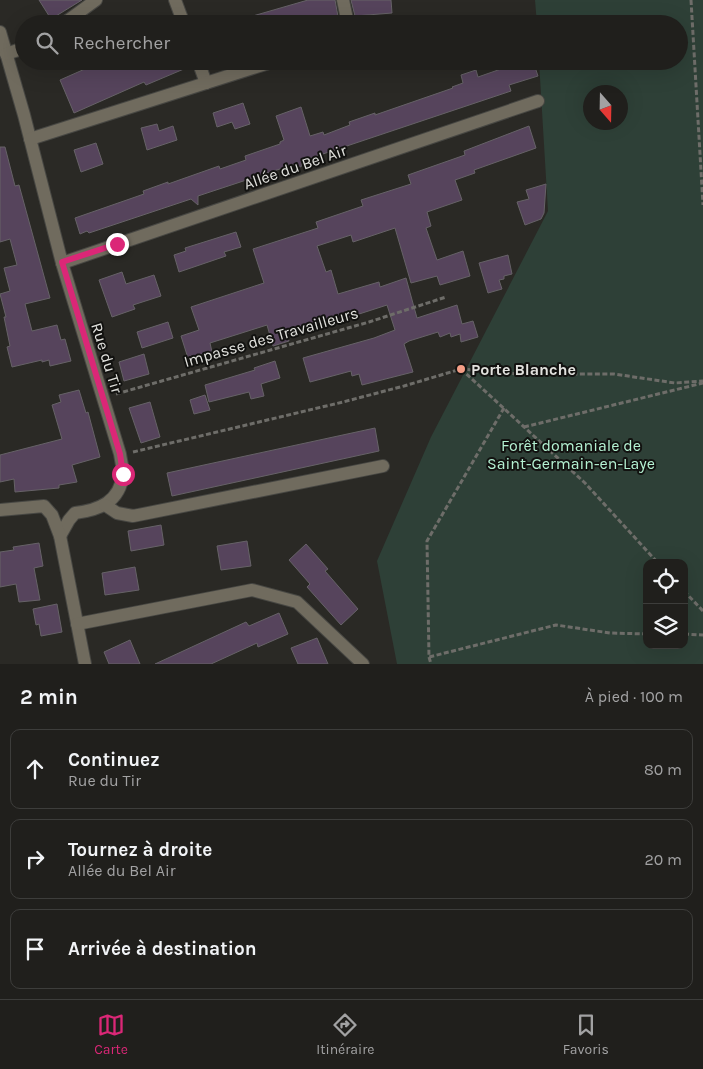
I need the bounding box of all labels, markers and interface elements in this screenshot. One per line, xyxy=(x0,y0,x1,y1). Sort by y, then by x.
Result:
search box xyxy=(15,15,688,70)
icon: search xyxy=(33,29,61,57)
text: Rechercher xyxy=(73,32,170,54)
north arrow xyxy=(583,85,628,130)
street label: Allée du Bel Air xyxy=(241,140,349,193)
route end xyxy=(106,233,129,256)
street label: Impasse des Travailleurs xyxy=(182,303,360,371)
street label: Rue du Tir xyxy=(87,320,127,396)
place label: Porte Blanche xyxy=(471,360,576,379)
marker: Porte Blanche xyxy=(455,363,467,375)
park label: Forêt domaniale de Saint-Germain-en-Laye xyxy=(487,436,655,473)
route start xyxy=(112,463,135,486)
map controls xyxy=(643,559,688,649)
button: locate xyxy=(643,559,688,604)
button: layers xyxy=(643,604,688,649)
text: 2 min xyxy=(20,685,78,709)
text: À pied · 100 m xyxy=(585,687,683,706)
text: Continuez xyxy=(68,749,160,771)
icon: ahead xyxy=(21,755,49,783)
text: 80 m xyxy=(644,760,682,779)
text: Rue du Tir xyxy=(68,771,141,790)
text: Tournez à droite xyxy=(68,839,212,861)
icon: right xyxy=(21,845,49,873)
text: 20 m xyxy=(644,850,682,869)
text: Allée du Bel Air xyxy=(68,861,176,880)
icon: arrive xyxy=(21,935,49,963)
text: Arrivée à destination xyxy=(68,938,257,960)
tab: Carte xyxy=(94,1011,128,1058)
tab: Itinéraire xyxy=(316,1011,374,1058)
tab: Favoris xyxy=(563,1011,609,1058)

